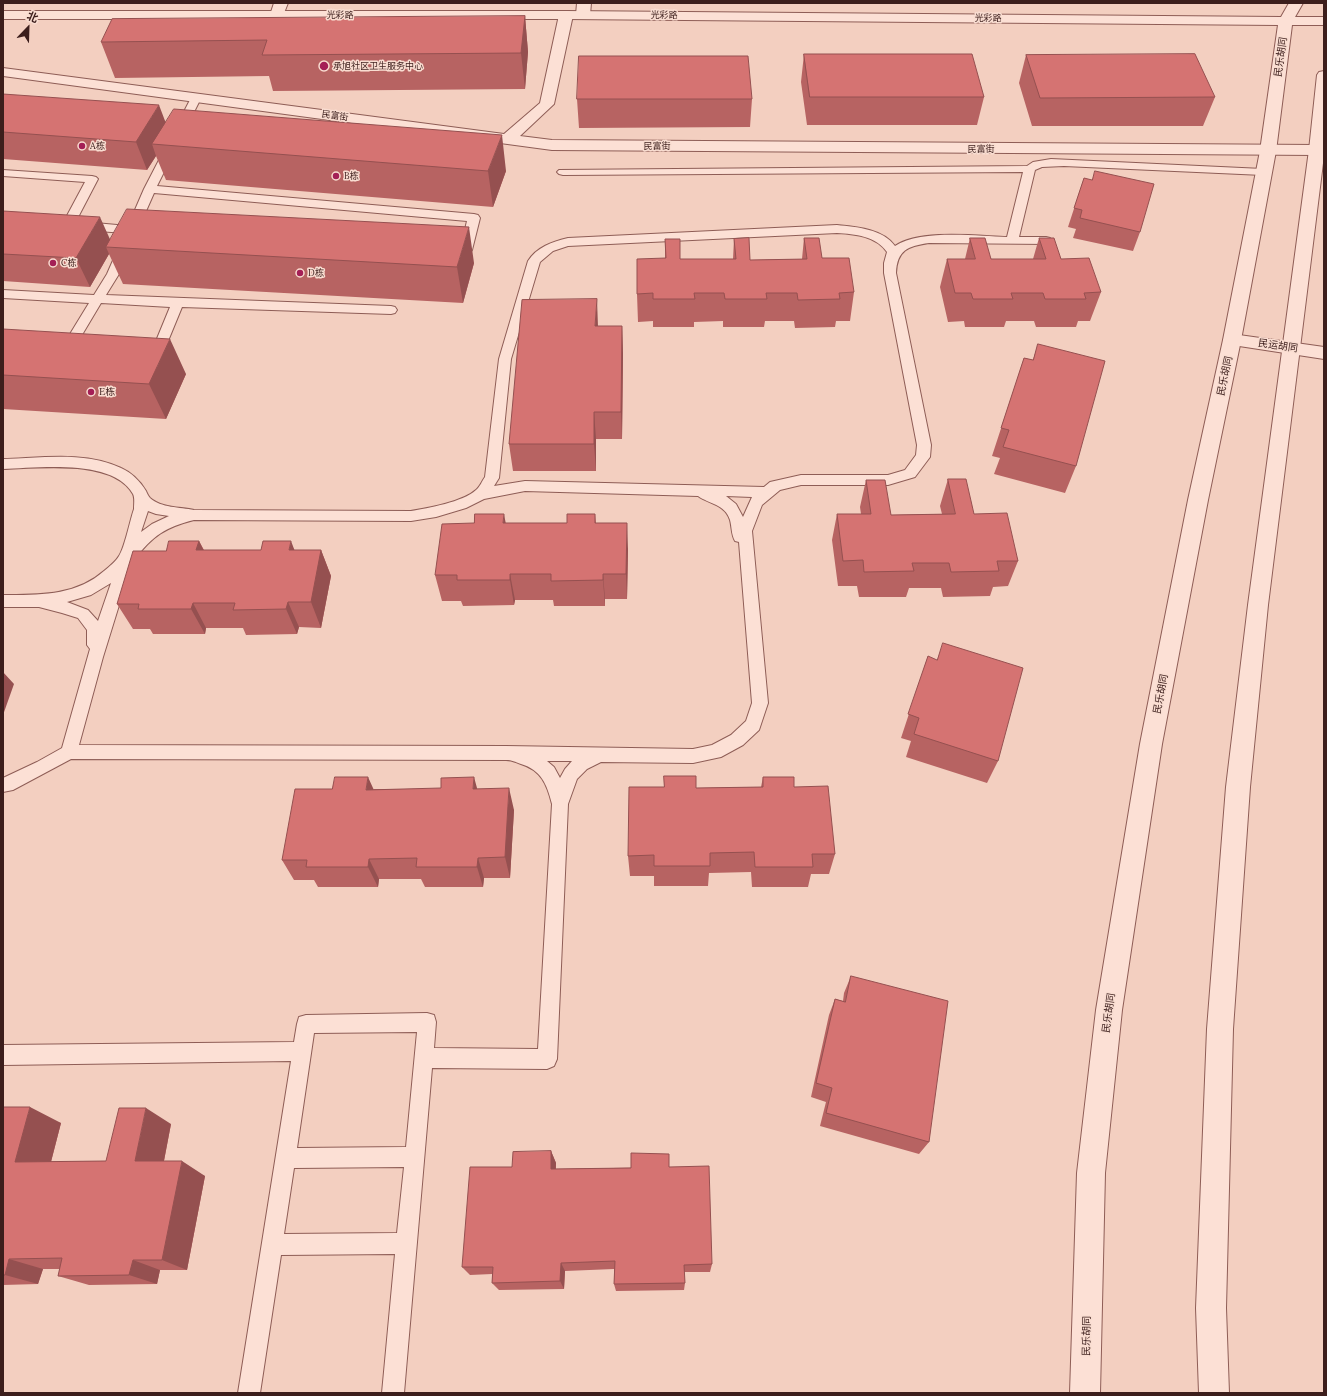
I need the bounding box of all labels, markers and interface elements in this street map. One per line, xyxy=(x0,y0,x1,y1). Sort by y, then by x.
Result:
north arrow xyxy=(8,8,48,48)
text: 北 xyxy=(25,8,40,26)
street label: 光彩路 xyxy=(327,10,353,20)
street label: 光彩路 xyxy=(651,10,677,20)
street label: 光彩路 xyxy=(975,13,1001,23)
street label: 民乐胡同 xyxy=(1272,36,1290,78)
marker: 承旭社区卫生服务中心 xyxy=(318,60,330,72)
place label: 承旭社区卫生服务中心 xyxy=(333,61,423,71)
street label: 民富街 xyxy=(321,109,349,123)
marker: A栋 xyxy=(77,141,87,151)
place label: A栋 xyxy=(90,141,105,151)
street label: 民富街 xyxy=(644,141,670,151)
street label: 民富街 xyxy=(968,144,994,154)
marker: B栋 xyxy=(331,171,341,181)
place label: B栋 xyxy=(344,171,359,181)
marker: C栋 xyxy=(48,258,58,268)
place label: C栋 xyxy=(61,258,76,268)
marker: D栋 xyxy=(295,268,305,278)
place label: D栋 xyxy=(308,268,324,278)
street label: 民运胡同 xyxy=(1257,337,1299,355)
street label: 民乐胡同 xyxy=(1215,355,1235,397)
place label: E栋 xyxy=(99,386,115,398)
marker: E栋 xyxy=(86,387,96,397)
street label: 民乐胡同 xyxy=(1151,673,1171,715)
street label: 民乐胡同 xyxy=(1100,992,1118,1034)
street label: 民乐胡同 xyxy=(1081,1316,1093,1356)

